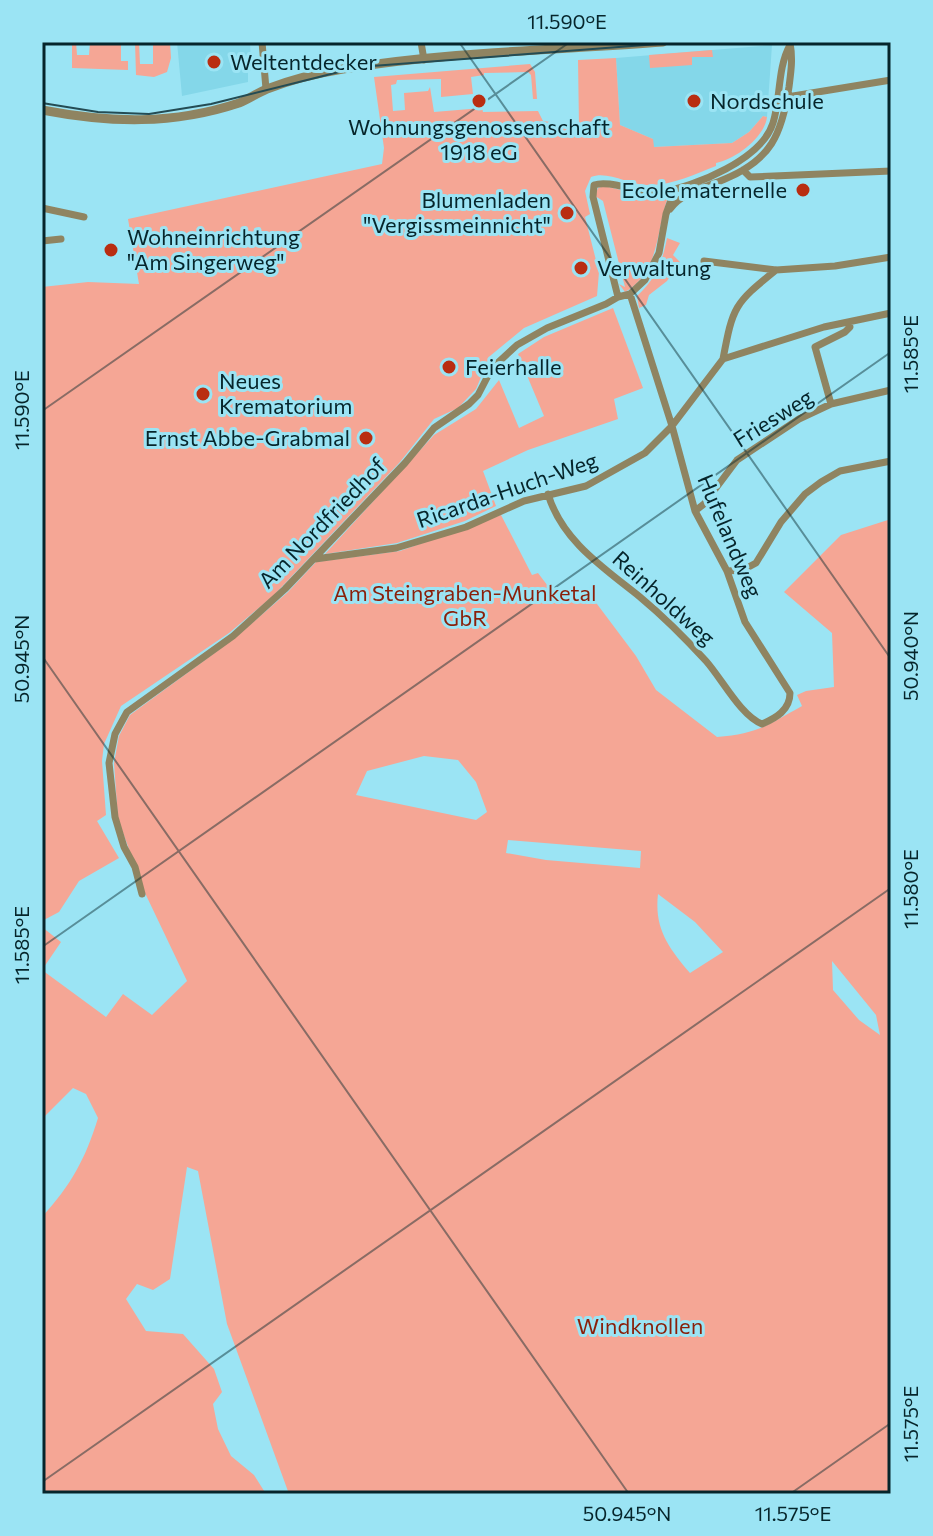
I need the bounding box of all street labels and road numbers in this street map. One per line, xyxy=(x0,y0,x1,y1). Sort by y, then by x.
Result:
street label: Friesweg xyxy=(728,383,818,453)
street label: Ricarda-Huch-Weg xyxy=(413,446,601,533)
street label: Am Nordfriedhof xyxy=(252,451,391,594)
street label: Hufelandweg xyxy=(692,470,769,602)
street label: Reinholdweg xyxy=(607,545,721,651)

